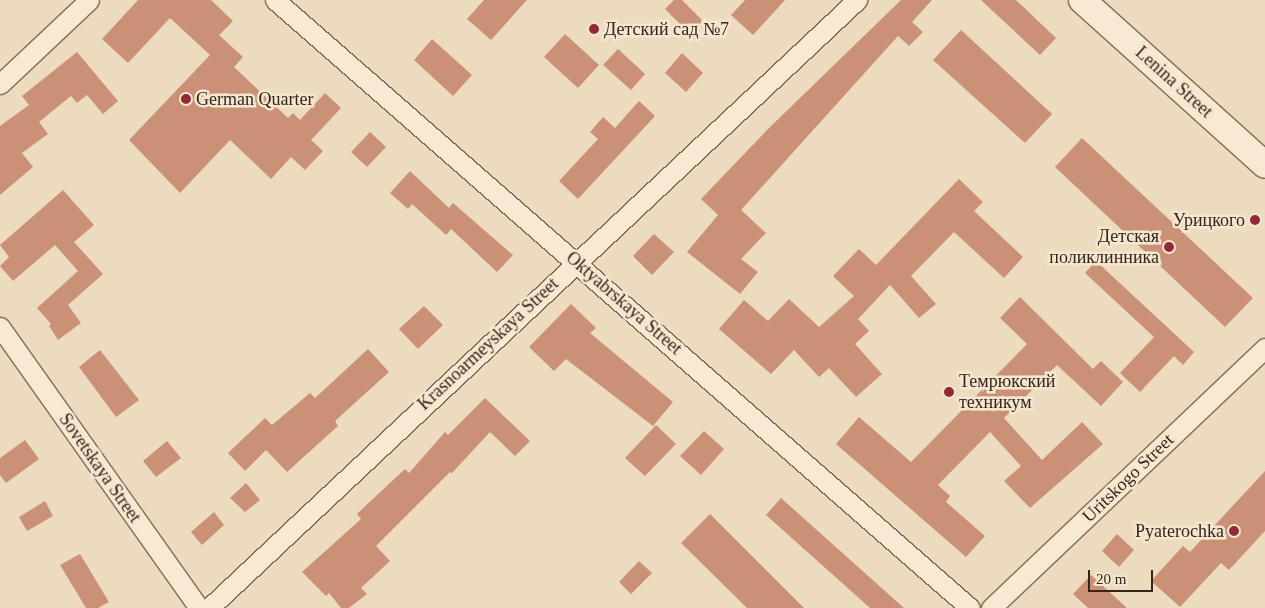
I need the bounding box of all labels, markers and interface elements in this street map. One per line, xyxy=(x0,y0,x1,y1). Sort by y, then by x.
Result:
place label: Детский сад №7 xyxy=(604,18,729,40)
marker: Детский сад №7 xyxy=(588,23,600,35)
street label: Lenina Street xyxy=(1131,42,1217,122)
place label: German Quarter xyxy=(196,88,313,110)
marker: German Quarter xyxy=(180,93,192,105)
place label: Урицкого xyxy=(1173,209,1245,231)
marker: Урицкого xyxy=(1249,214,1261,226)
place label: Детская поликлинника xyxy=(1049,226,1159,268)
marker: Детская поликлинника xyxy=(1163,241,1175,253)
street label: Oktyabrskaya Street xyxy=(562,247,686,359)
street label: Krasnoarmeyskaya Street xyxy=(413,273,563,415)
place label: Темрюкский техникум xyxy=(959,371,1055,414)
marker: Темрюкский техникум xyxy=(943,386,955,398)
street label: Sovetskaya Street xyxy=(54,409,146,527)
street label: Uritskogo Street xyxy=(1078,429,1178,527)
place label: Pyaterochka xyxy=(1135,520,1224,542)
marker: Pyaterochka xyxy=(1228,525,1240,537)
scale bar xyxy=(1090,560,1155,592)
text: 20 m xyxy=(1096,571,1126,587)

